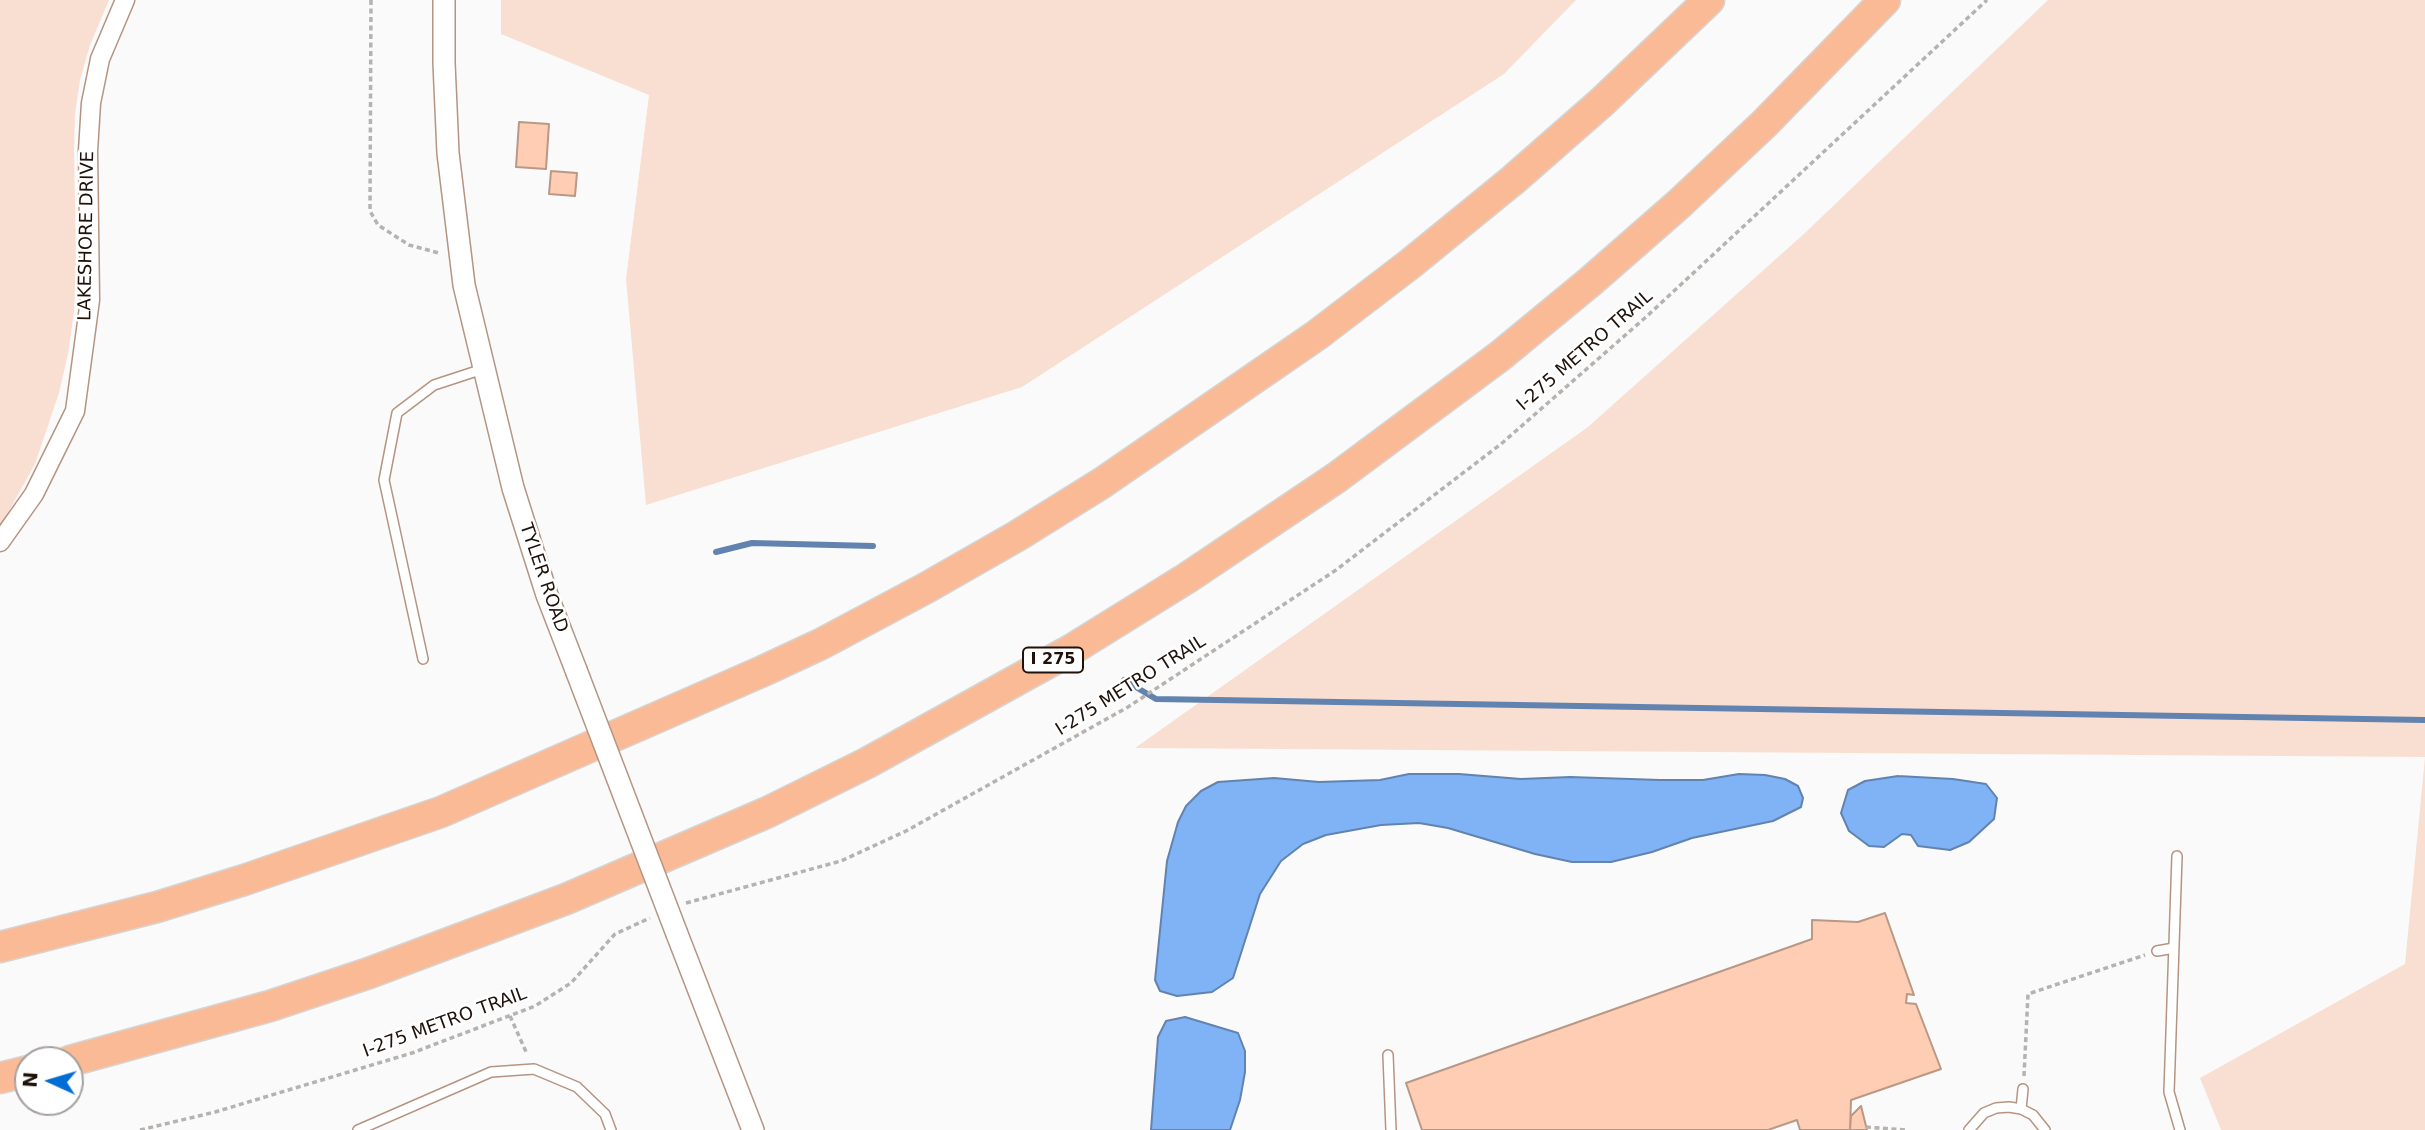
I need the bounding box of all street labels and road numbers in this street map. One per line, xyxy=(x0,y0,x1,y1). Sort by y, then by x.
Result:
street label: LAKESHORE DRIVE xyxy=(75,151,99,321)
street label: I-275 METRO TRAIL xyxy=(1513,286,1657,416)
street label: TYLER ROAD xyxy=(514,521,572,635)
street label: I-275 METRO TRAIL xyxy=(1052,631,1210,741)
road number: I 275 xyxy=(1023,648,1083,673)
street label: I-275 METRO TRAIL xyxy=(360,983,530,1063)

